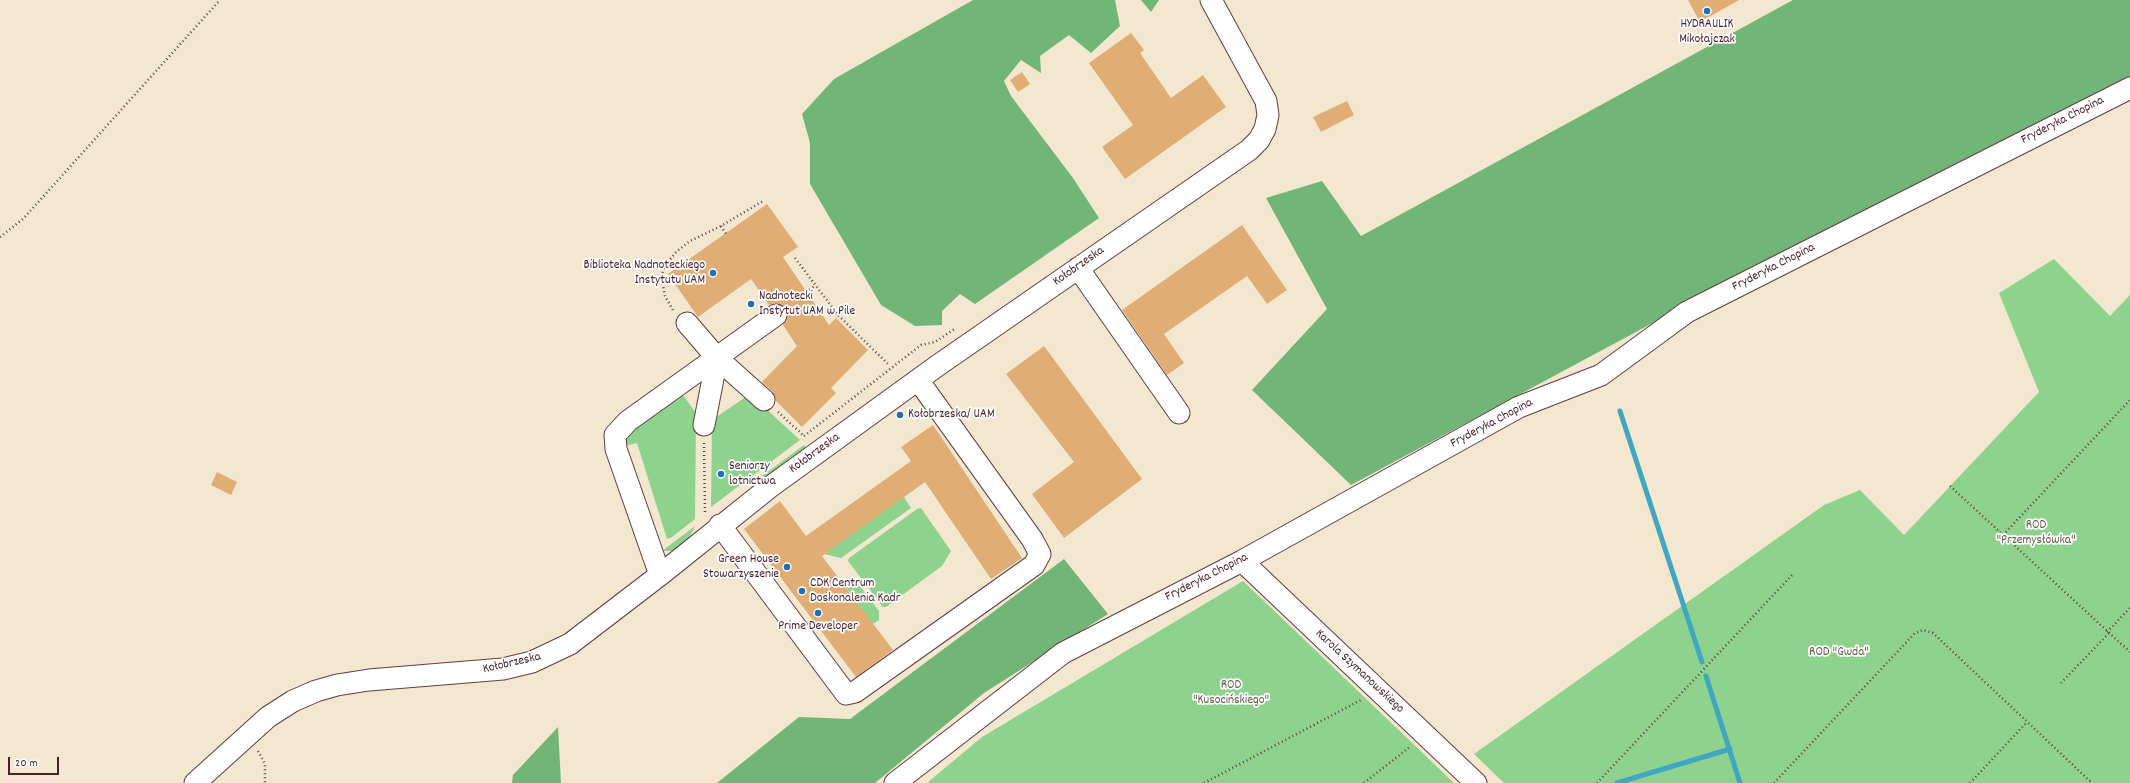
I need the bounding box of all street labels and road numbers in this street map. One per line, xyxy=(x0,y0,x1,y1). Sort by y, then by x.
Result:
street label: Fryderyka Chopina xyxy=(2019,93,2107,149)
street label: Fryderyka Chopina xyxy=(1730,240,1818,296)
street label: Kołobrzeska xyxy=(1050,244,1108,290)
street label: Fryderyka Chopina xyxy=(1448,396,1536,452)
street label: Kołobrzeska xyxy=(787,430,843,478)
street label: Fryderyka Chopina xyxy=(1163,550,1251,606)
street label: Karola Szymanowskiego xyxy=(1311,627,1407,717)
street label: Kołobrzeska xyxy=(482,650,542,678)

